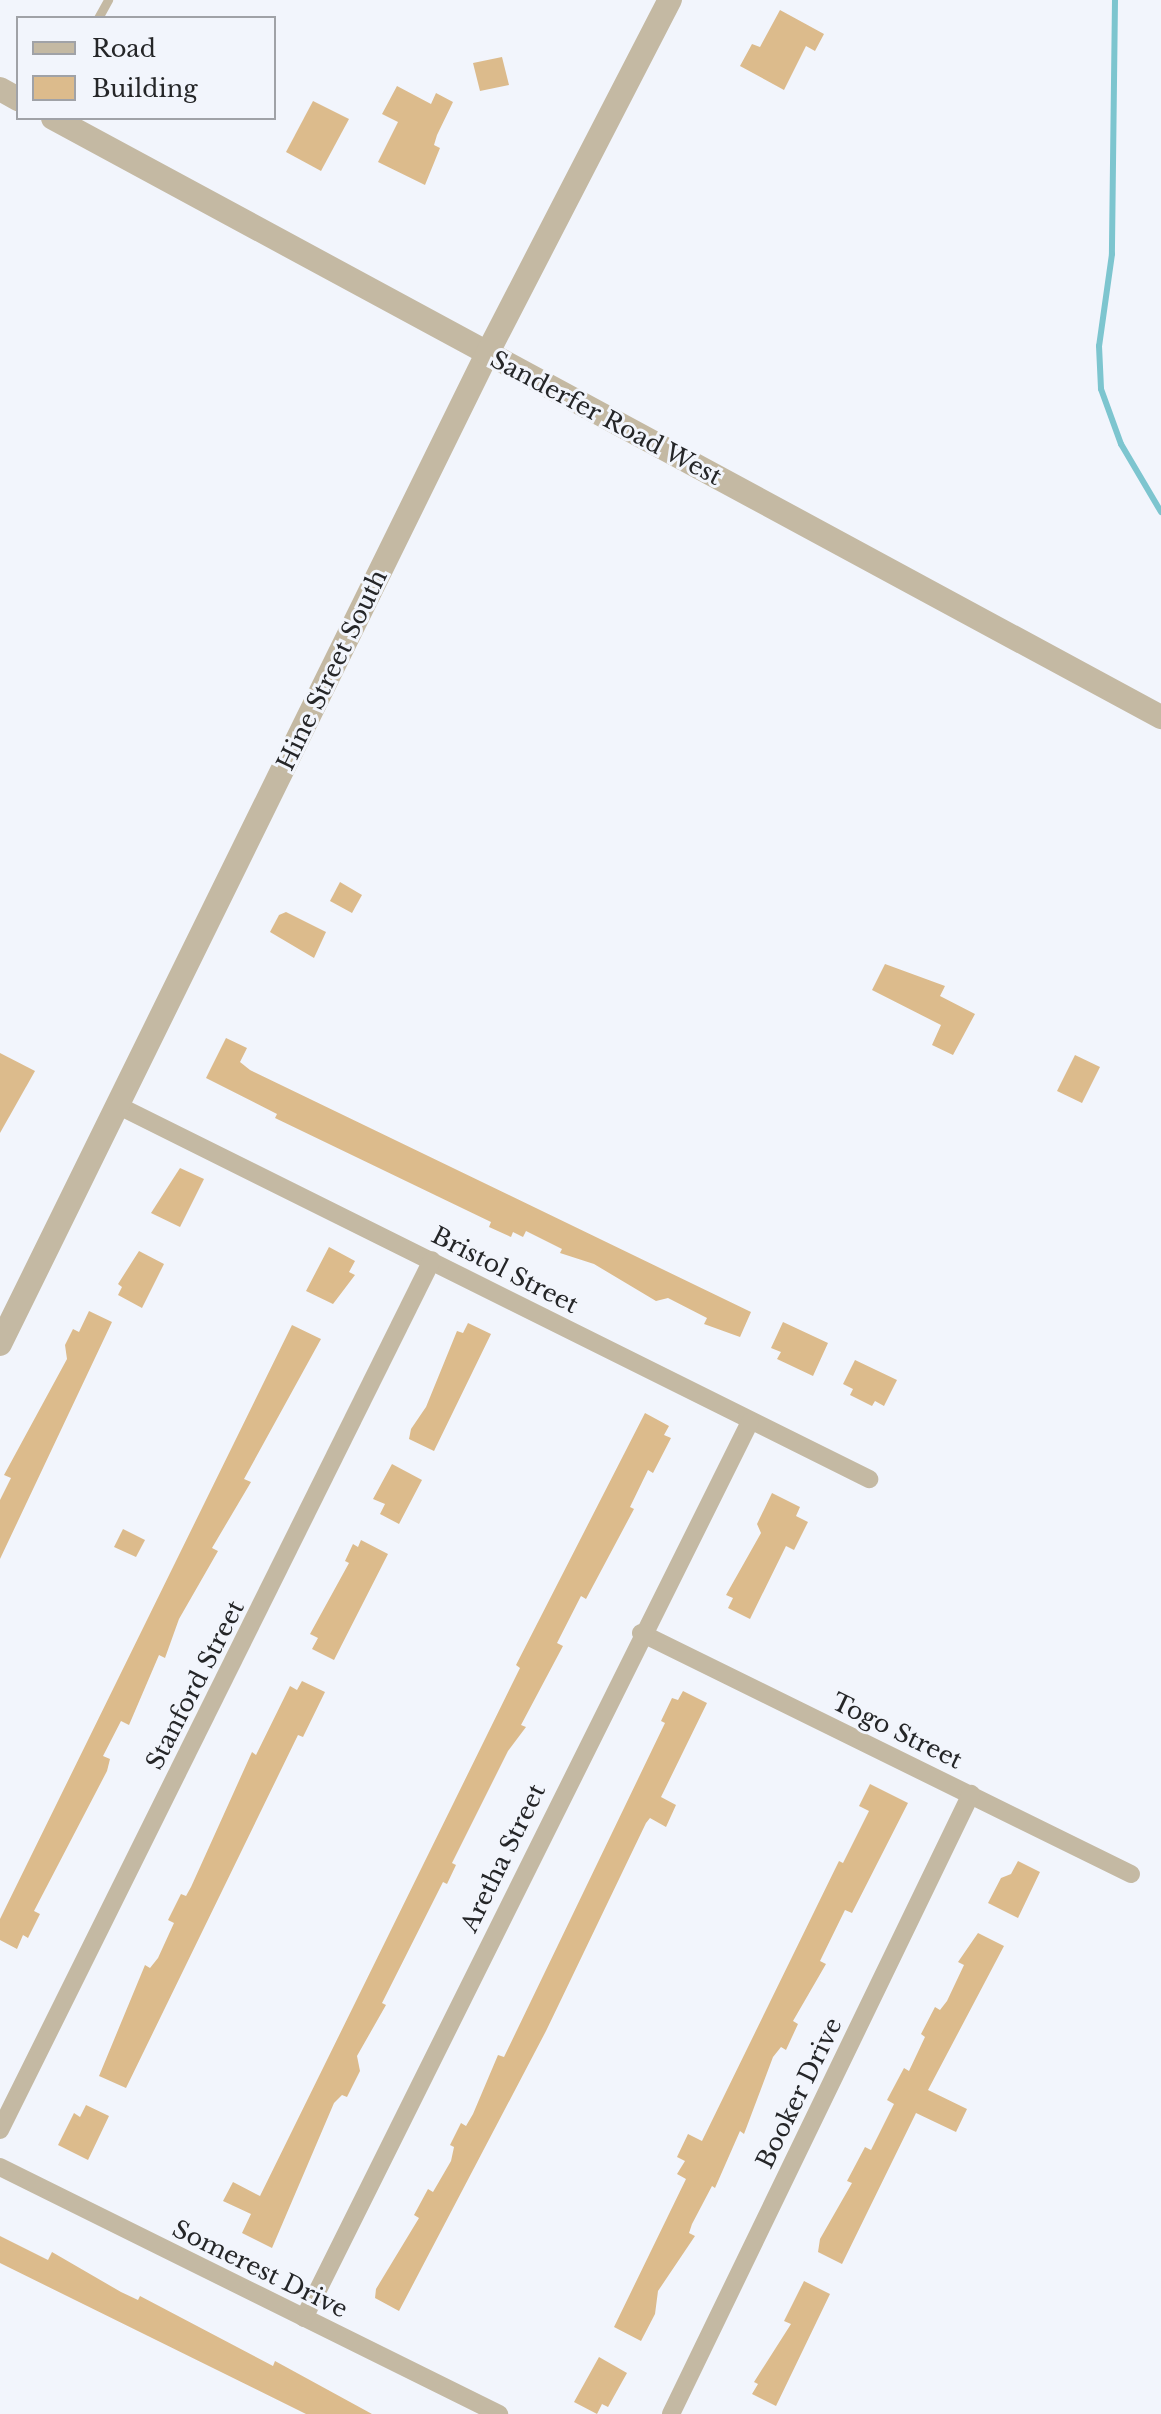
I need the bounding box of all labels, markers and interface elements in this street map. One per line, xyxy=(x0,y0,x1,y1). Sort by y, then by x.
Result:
legend xyxy=(16,16,276,120)
text: Road xyxy=(92,34,156,63)
text: Building xyxy=(92,74,198,103)
street label: Sanderfer Road West xyxy=(485,344,727,492)
street label: Hine Street South xyxy=(271,565,393,775)
street label: Bristol Street xyxy=(427,1221,583,1319)
street label: Stanford Street xyxy=(140,1596,250,1774)
street label: Togo Street xyxy=(827,1687,967,1775)
street label: Aretha Street xyxy=(455,1779,551,1937)
street label: Booker Drive xyxy=(750,2013,848,2173)
street label: Somerest Drive xyxy=(168,2214,352,2324)

